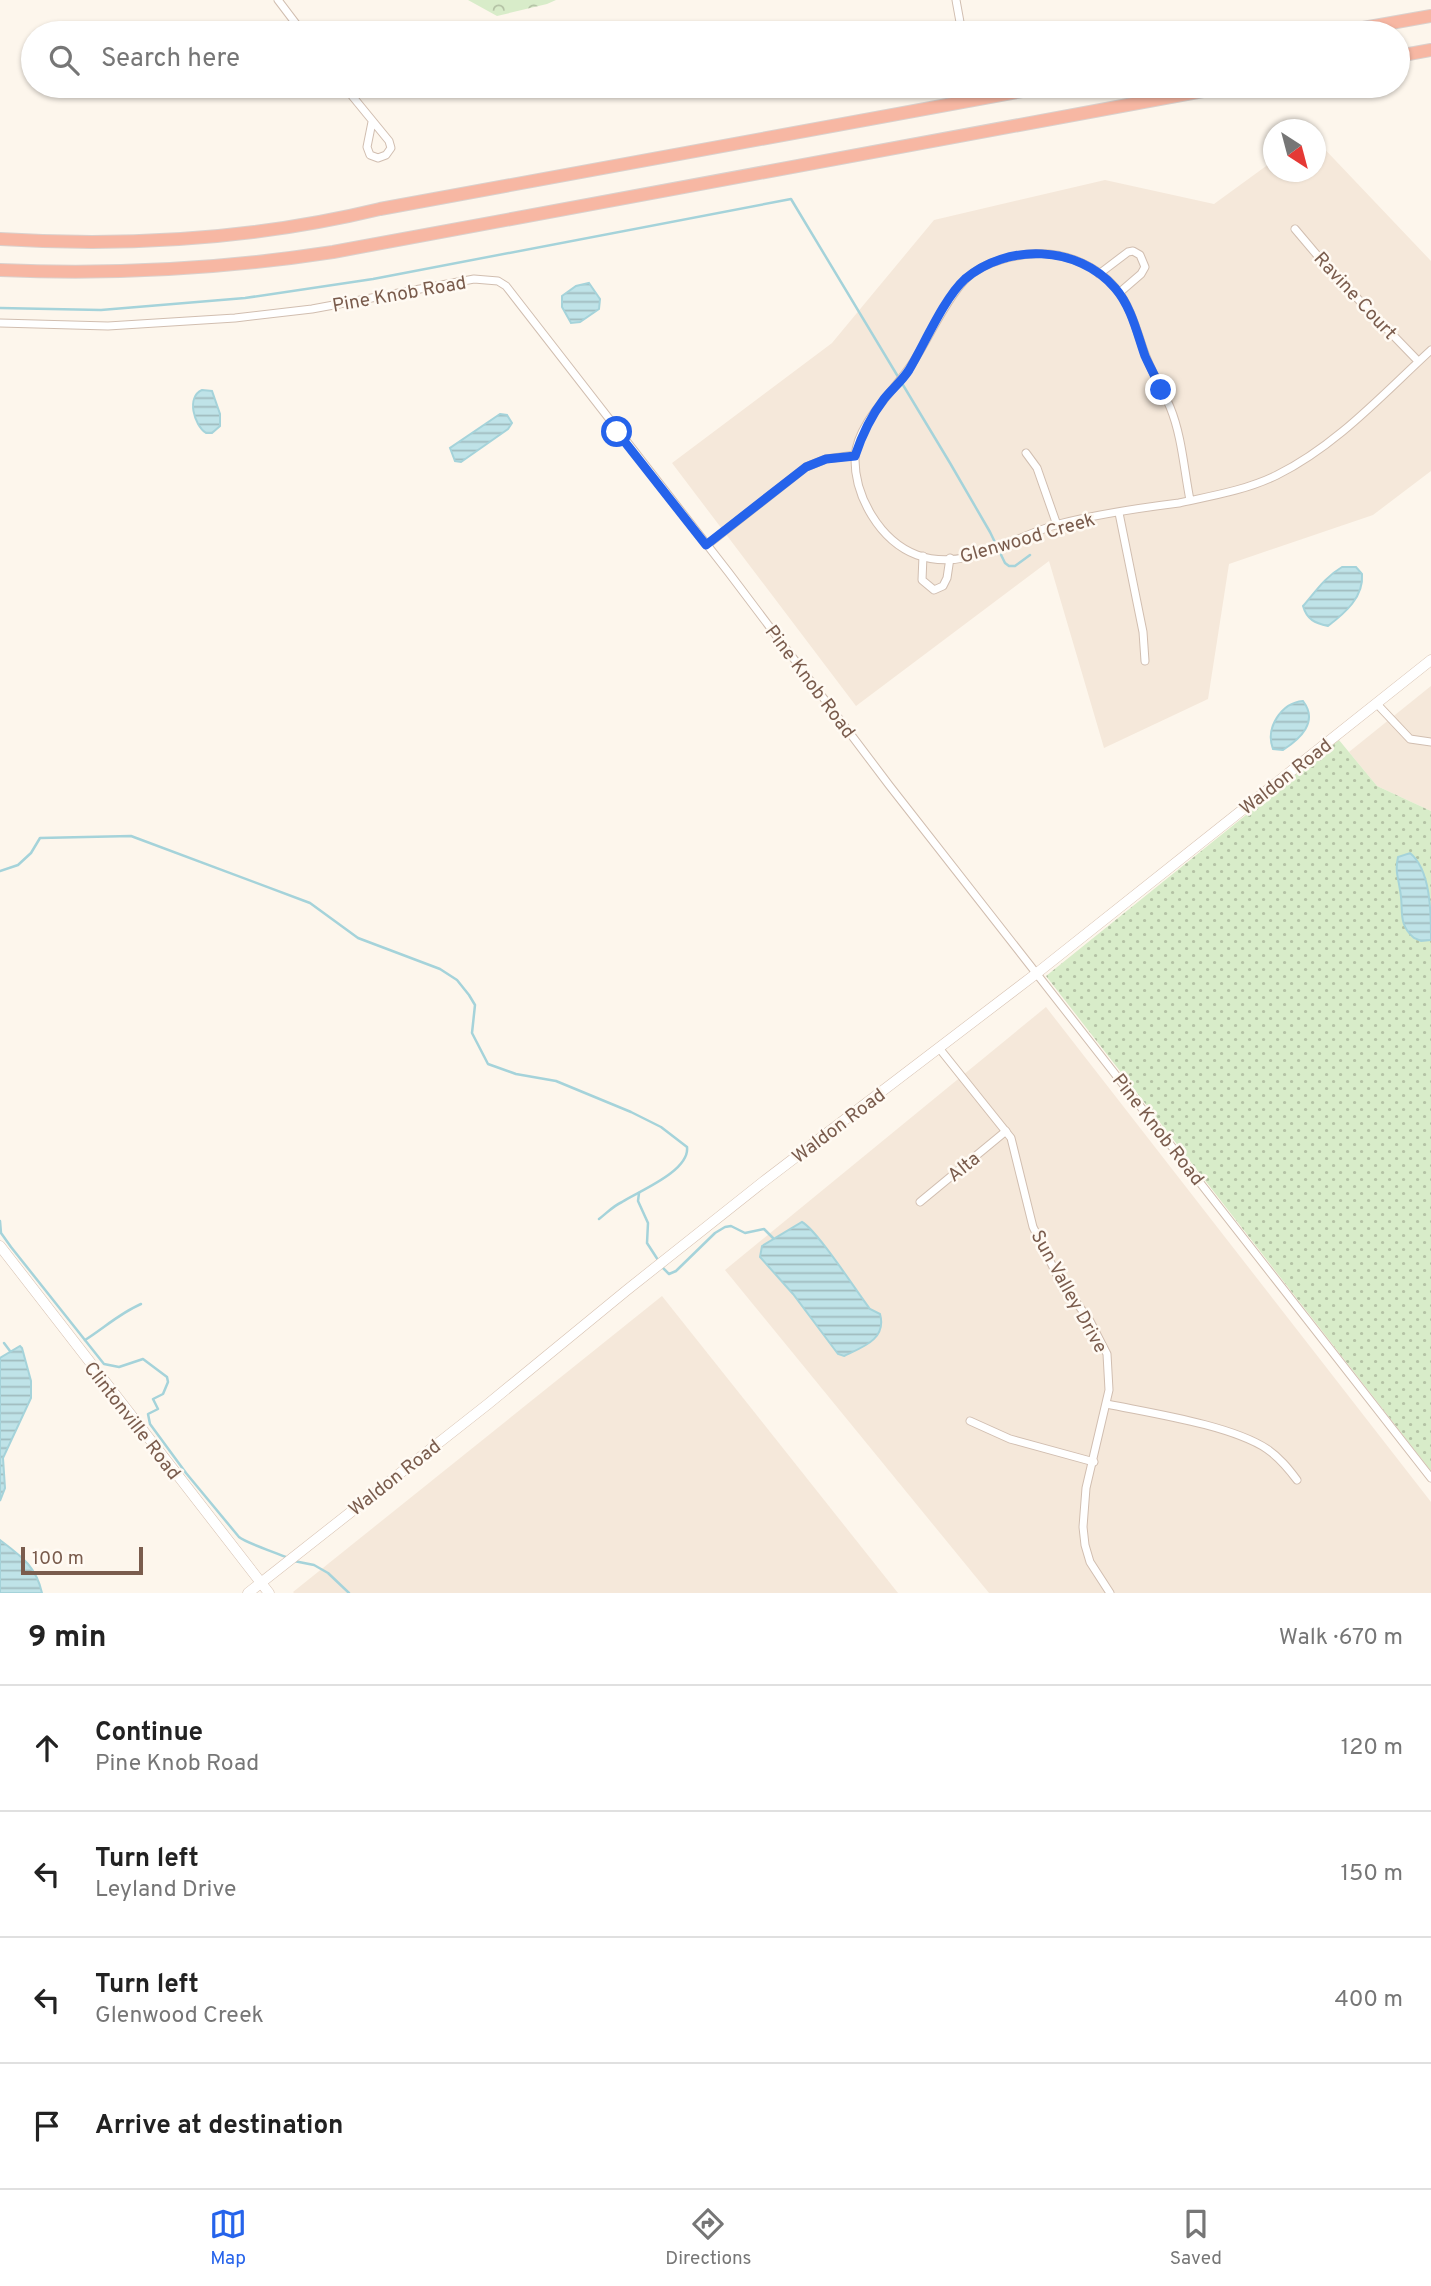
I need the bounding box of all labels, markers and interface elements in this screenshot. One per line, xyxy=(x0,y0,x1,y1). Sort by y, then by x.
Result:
search box xyxy=(21,21,1410,98)
icon: search xyxy=(45,41,83,79)
text: Search here xyxy=(101,43,240,76)
north arrow xyxy=(1263,119,1326,182)
street label: Ravine Court xyxy=(1308,247,1401,345)
street label: Pine Knob Road xyxy=(330,271,468,319)
route end xyxy=(1145,374,1176,405)
route start xyxy=(601,416,632,447)
street label: Glenwood Creek xyxy=(957,508,1098,570)
street label: Pine Knob Road xyxy=(759,621,860,744)
street label: Waldon Road xyxy=(1235,734,1337,821)
street label: Pine Knob Road xyxy=(1106,1069,1209,1191)
street label: Waldon Road xyxy=(788,1084,891,1170)
street label: Alta xyxy=(943,1147,985,1188)
street label: Sun Valley Drive xyxy=(1025,1226,1112,1358)
street label: Clintonville Road xyxy=(78,1357,185,1485)
street label: Waldon Road xyxy=(344,1435,446,1522)
scale bar xyxy=(21,1544,144,1576)
text: 100 m xyxy=(32,1547,84,1571)
text: 9 min xyxy=(28,1620,106,1657)
text: Walk · 670 m xyxy=(1279,1624,1403,1653)
text: Continue xyxy=(95,1717,203,1750)
icon: ahead xyxy=(28,1729,66,1767)
text: 120 m xyxy=(1341,1734,1403,1763)
text: Pine Knob Road xyxy=(95,1750,259,1779)
text: Turn left xyxy=(95,1843,199,1876)
icon: left xyxy=(28,1855,66,1893)
text: 150 m xyxy=(1341,1860,1403,1889)
text: Leyland Drive xyxy=(95,1876,236,1905)
text: Turn left xyxy=(95,1969,199,2002)
icon: left xyxy=(28,1981,66,2019)
text: 400 m xyxy=(1334,1986,1403,2015)
text: Glenwood Creek xyxy=(95,2002,264,2031)
icon: arrive xyxy=(28,2107,66,2145)
text: Arrive at destination xyxy=(95,2110,343,2143)
tab: Map xyxy=(209,2205,247,2271)
tab: Directions xyxy=(665,2205,752,2271)
tab: Saved xyxy=(1170,2205,1222,2271)

